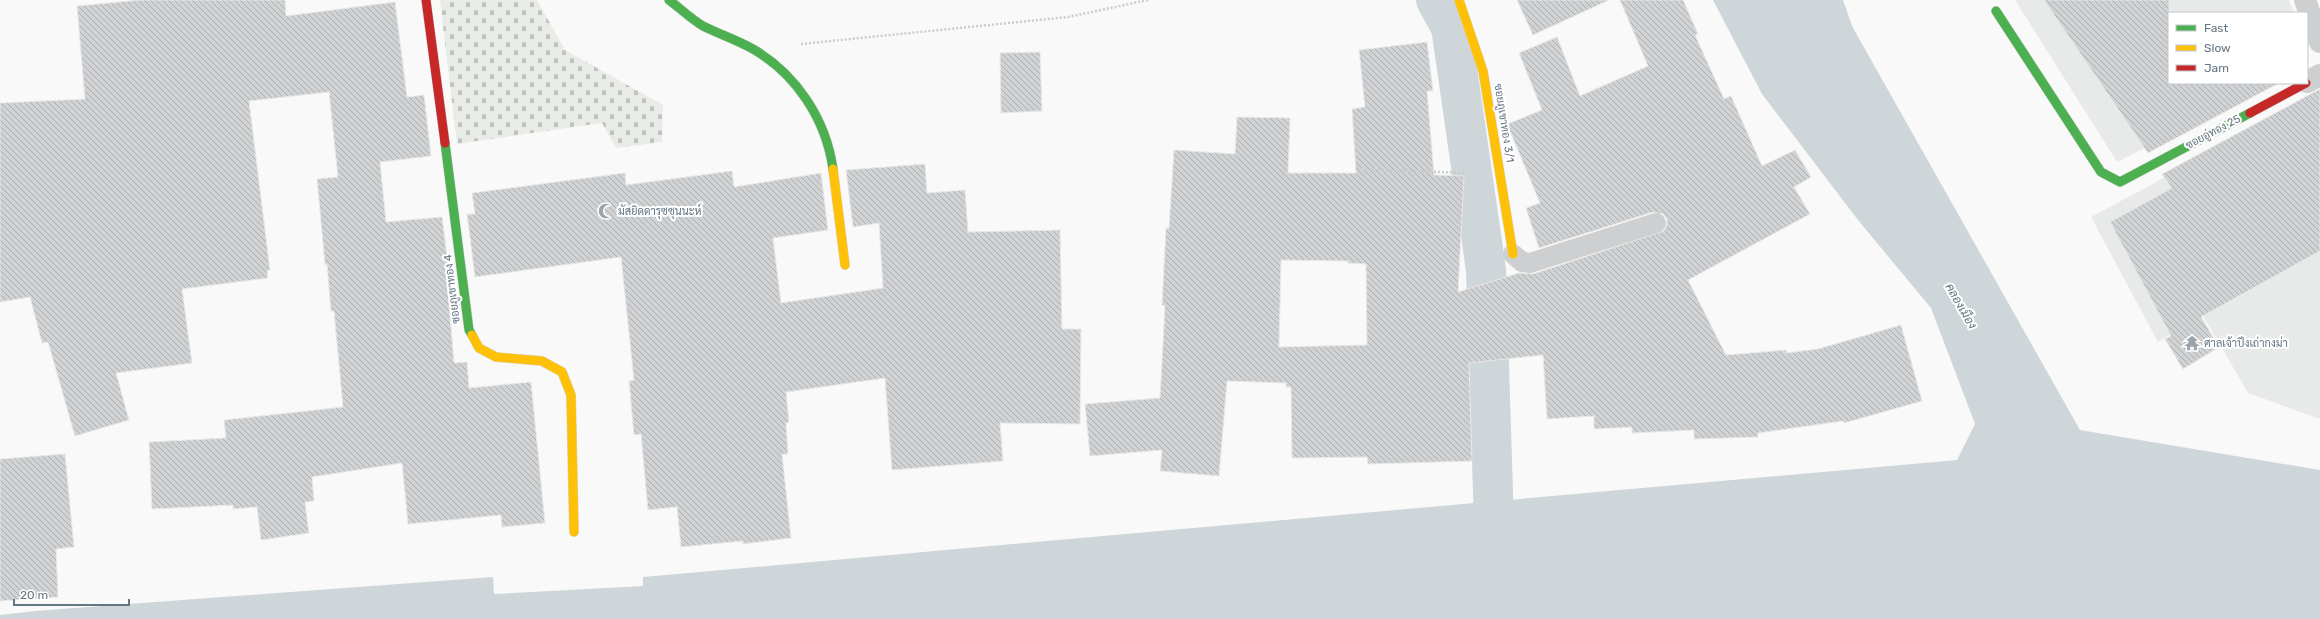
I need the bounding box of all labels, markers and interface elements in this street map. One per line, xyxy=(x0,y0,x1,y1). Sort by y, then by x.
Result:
legend xyxy=(2168,12,2308,84)
text: Fast xyxy=(2204,21,2228,35)
text: Slow xyxy=(2204,41,2231,55)
text: Jam xyxy=(2204,61,2229,75)
street label: ซอยภูเขาทอง 3/1 xyxy=(1490,83,1517,163)
street label: ซอยอู่ทอง 25 xyxy=(2183,111,2244,153)
mosque icon: มัสยิดดารุซซุนนะห์ xyxy=(597,202,615,220)
place label: มัสยิดดารุซซุนนะห์ xyxy=(618,203,702,220)
street label: ซอยภูเขาทอง 4 xyxy=(441,253,464,324)
water label: คลองเมือง xyxy=(1942,280,1981,332)
temple icon: ศาลเจ้าปึงเถ่ากงม่า xyxy=(2183,334,2201,352)
place label: ศาลเจ้าปึงเถ่ากงม่า xyxy=(2204,336,2288,350)
scale bar xyxy=(14,581,129,607)
text: 20 m xyxy=(20,588,48,602)

